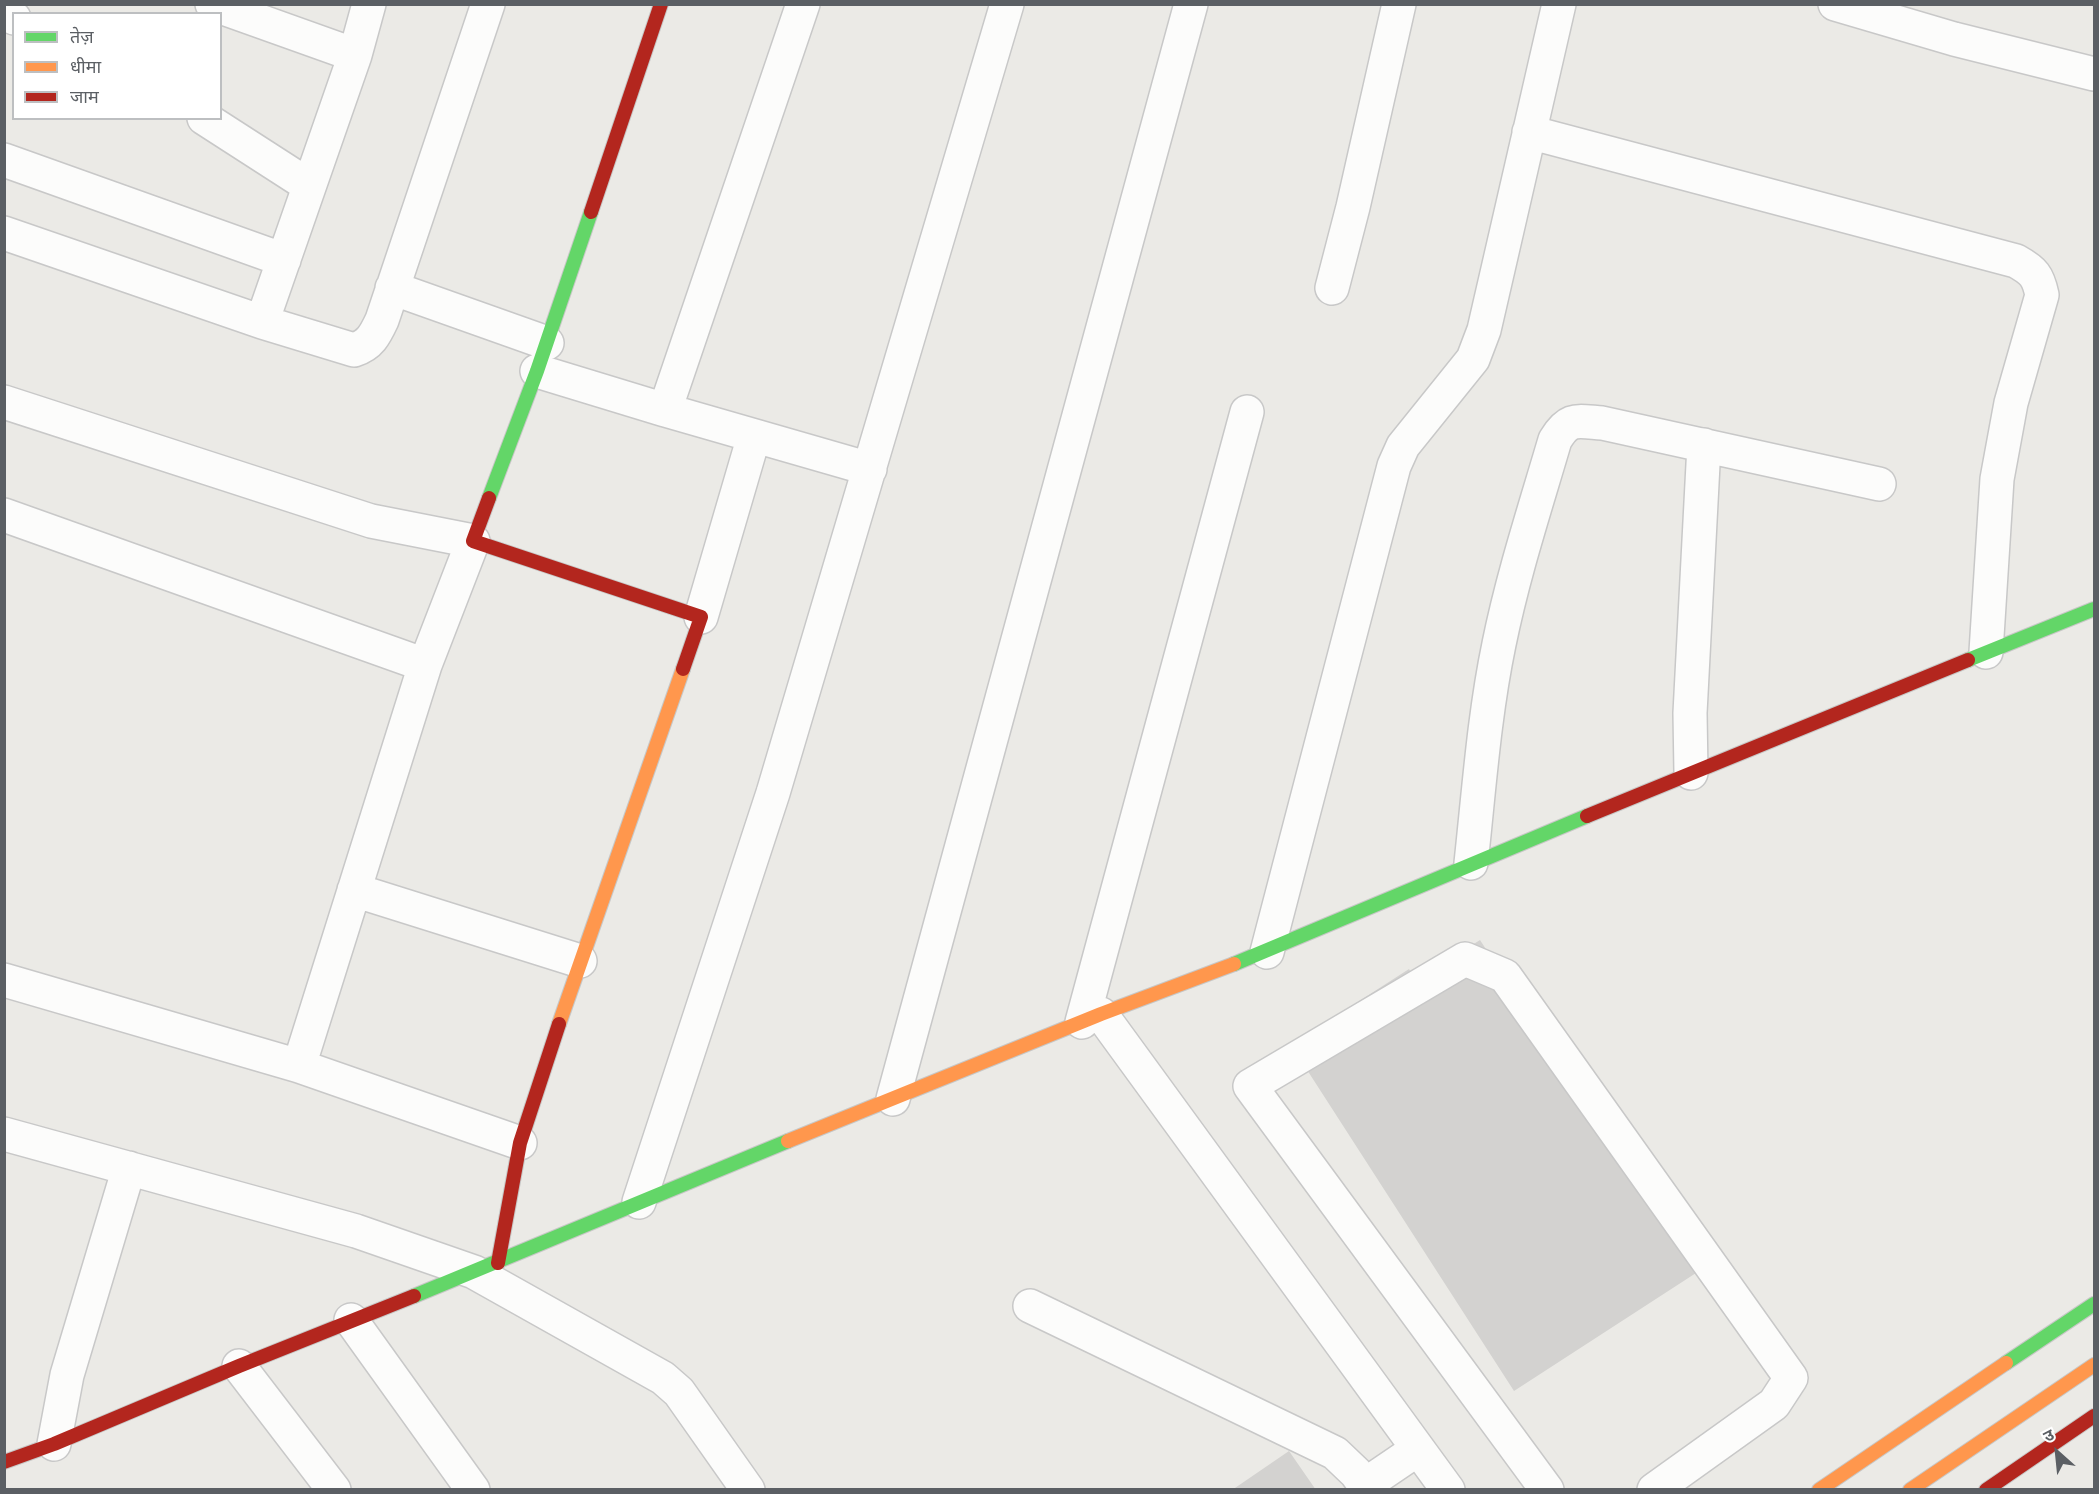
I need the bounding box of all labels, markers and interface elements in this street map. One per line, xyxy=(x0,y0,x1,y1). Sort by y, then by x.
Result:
legend xyxy=(12,12,222,120)
text: तेज़ xyxy=(70,25,94,49)
text: धीमा xyxy=(70,55,101,79)
text: जाम xyxy=(70,85,99,109)
north arrow xyxy=(2027,1422,2087,1482)
text: उ xyxy=(2040,1424,2058,1447)

